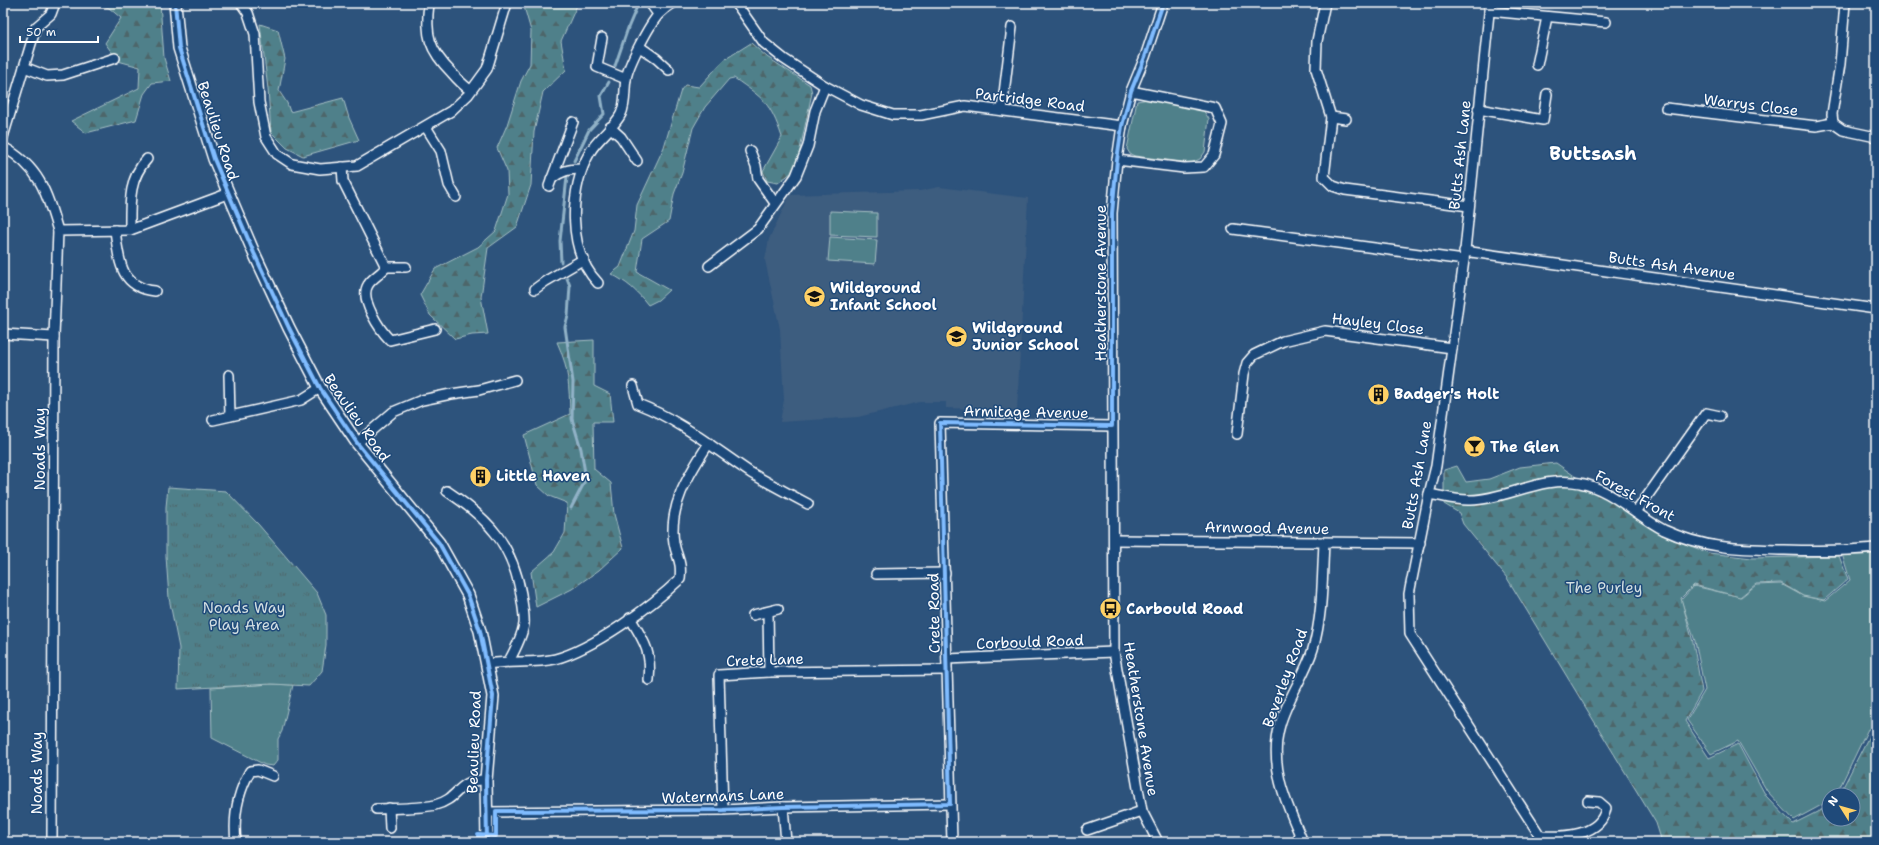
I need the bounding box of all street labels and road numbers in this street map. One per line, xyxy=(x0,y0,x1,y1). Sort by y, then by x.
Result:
street label: Beaulieu Road xyxy=(193,79,244,184)
street label: Partridge Road xyxy=(974,83,1086,117)
street label: Warrys Close xyxy=(1702,89,1800,121)
street label: Butts Ash Lane xyxy=(1444,99,1476,211)
street label: Heatherstone Avenue xyxy=(1091,205,1111,361)
street label: Butts Ash Avenue xyxy=(1607,247,1737,285)
street label: Hayley Close xyxy=(1331,308,1425,340)
street label: Beaulieu Road xyxy=(319,370,395,466)
street label: Armitage Avenue xyxy=(963,401,1089,423)
street label: Noads Way xyxy=(30,408,50,490)
street label: Butts Ash Lane xyxy=(1398,419,1436,531)
street label: Forest Front xyxy=(1591,466,1679,526)
street label: Arnwood Avenue xyxy=(1204,517,1330,539)
street label: Crete Road xyxy=(923,572,945,653)
street label: Beverley Road xyxy=(1258,625,1312,730)
street label: Corbould Road xyxy=(976,630,1085,654)
street label: Heatherstone Avenue xyxy=(1119,640,1163,798)
street label: Crete Lane xyxy=(726,649,804,671)
street label: Beaulieu Road xyxy=(462,690,486,794)
street label: Noads Way xyxy=(27,732,47,814)
street label: Watermans Lane xyxy=(661,784,785,808)

